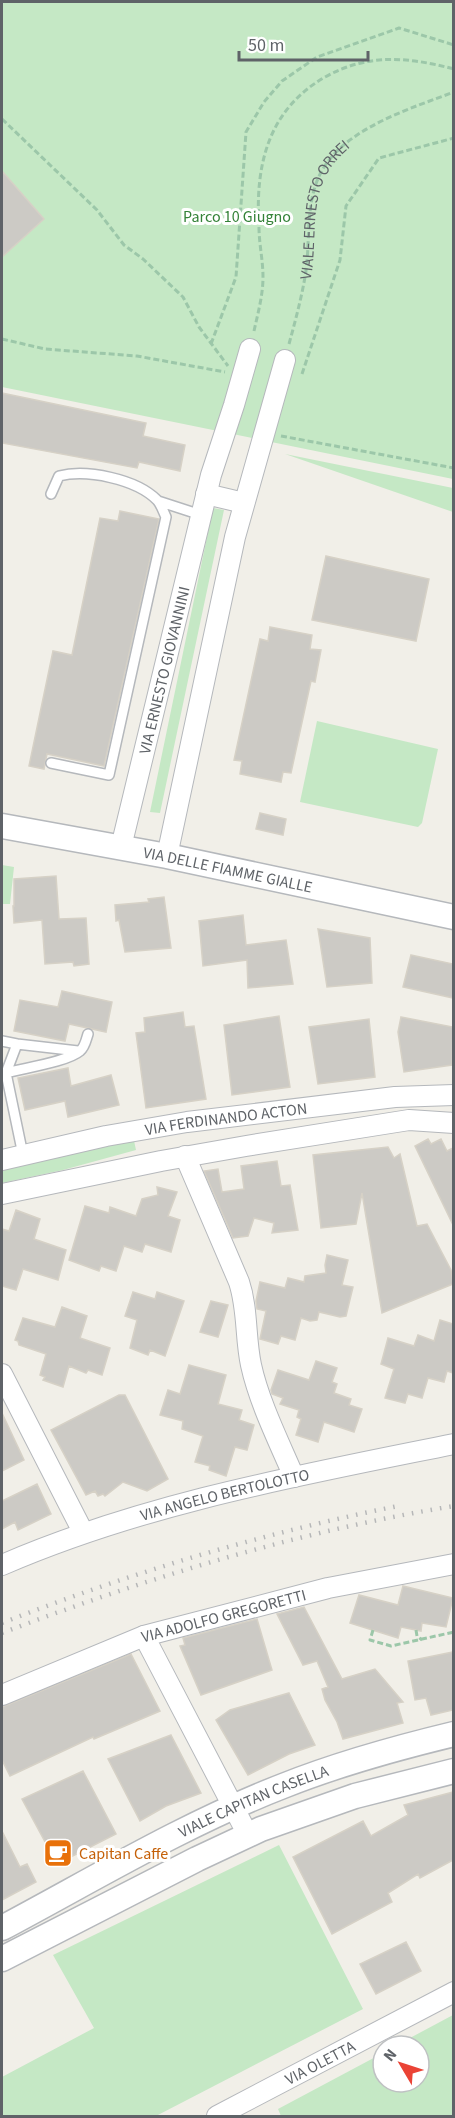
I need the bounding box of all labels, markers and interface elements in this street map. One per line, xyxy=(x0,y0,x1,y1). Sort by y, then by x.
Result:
scale bar xyxy=(239,24,368,62)
text: 50 m xyxy=(248,33,284,58)
street label: VIALE ERNESTO ORREI xyxy=(295,135,354,281)
park label: Parco 10 Giugno xyxy=(183,206,291,228)
street label: VIA ERNESTO GIOVANNINI xyxy=(134,584,196,756)
street label: VIA DELLE FIAMME GIALLE xyxy=(141,842,314,899)
street label: VIA FERDINANDO ACTON xyxy=(143,1098,308,1141)
street label: VIA ANGELO BERTOLOTTO xyxy=(138,1464,311,1527)
street label: VIA ADOLFO GREGORETTI xyxy=(139,1584,309,1648)
street label: VIALE CAPITAN CASELLA xyxy=(175,1760,332,1843)
cafe icon: Capitan Caffe xyxy=(42,1837,74,1869)
place label: Capitan Caffe xyxy=(79,1843,168,1865)
north arrow xyxy=(371,2034,431,2094)
street label: VIA OLETTA xyxy=(281,2036,359,2091)
text: N xyxy=(378,2044,402,2066)

